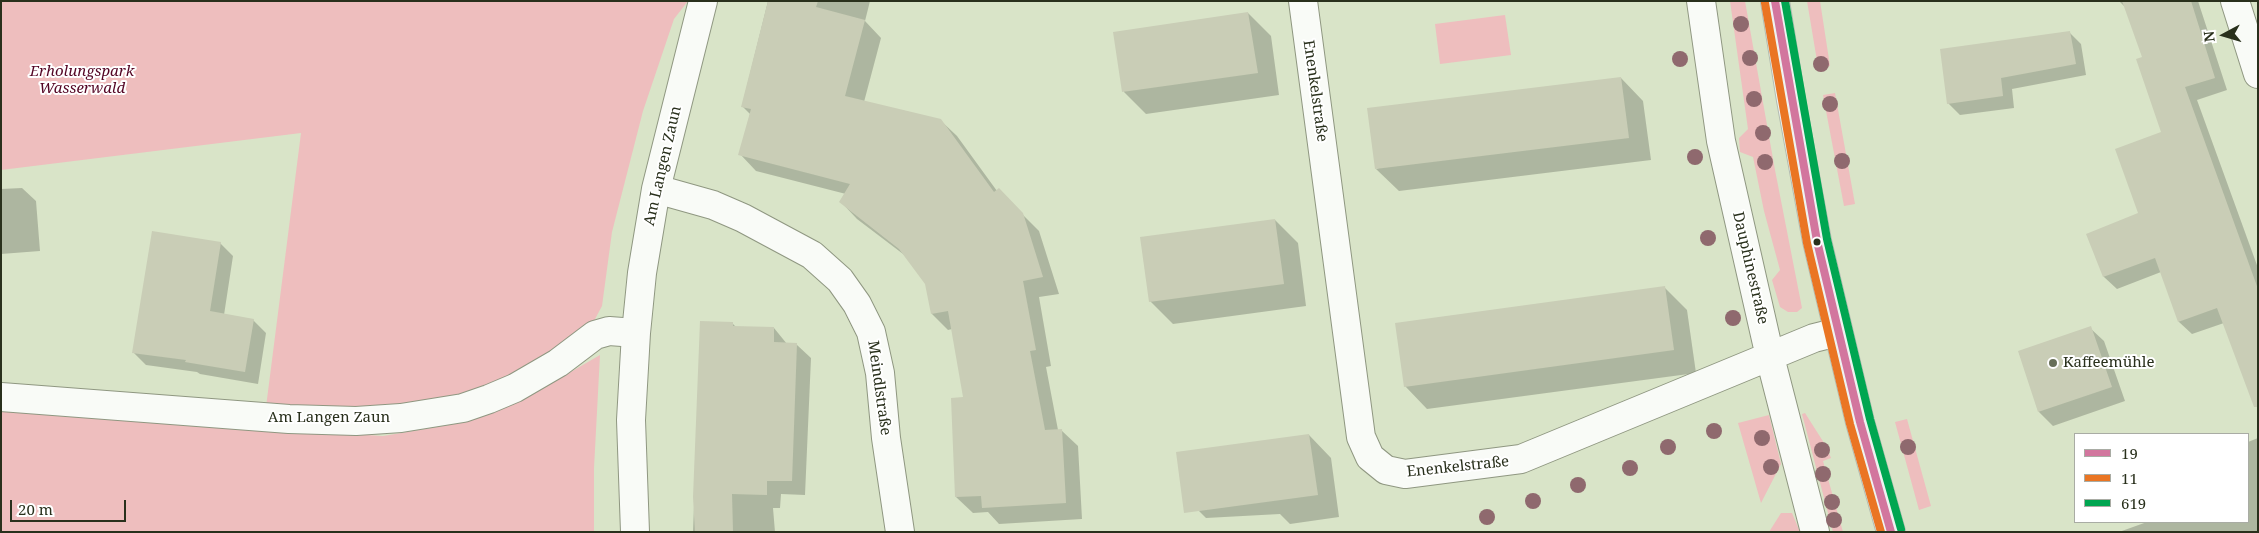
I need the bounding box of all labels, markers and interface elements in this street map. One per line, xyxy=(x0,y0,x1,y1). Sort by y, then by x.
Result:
north arrow xyxy=(2199,10,2249,60)
text: N xyxy=(2199,30,2219,43)
street label: Enenkelstraße xyxy=(1299,39,1331,143)
park label: Erholungspark Wasserwald xyxy=(30,63,134,98)
street label: Am Langen Zaun xyxy=(640,104,686,228)
street label: Dauphinestraße xyxy=(1728,210,1772,326)
unlabelled marker xyxy=(1812,237,1822,247)
street label: Meindlstraße xyxy=(863,340,895,436)
place label: Kaffeemühle xyxy=(2063,354,2155,372)
marker: Kaffeemühle xyxy=(2047,357,2059,369)
street label: Am Langen Zaun xyxy=(268,409,390,427)
legend xyxy=(2074,433,2249,523)
text: 19 xyxy=(2121,443,2138,463)
street label: Enenkelstraße xyxy=(1406,453,1510,481)
text: 11 xyxy=(2121,468,2138,488)
scale bar xyxy=(12,490,129,522)
text: 619 xyxy=(2121,493,2146,513)
text: 20 m xyxy=(18,499,53,519)

